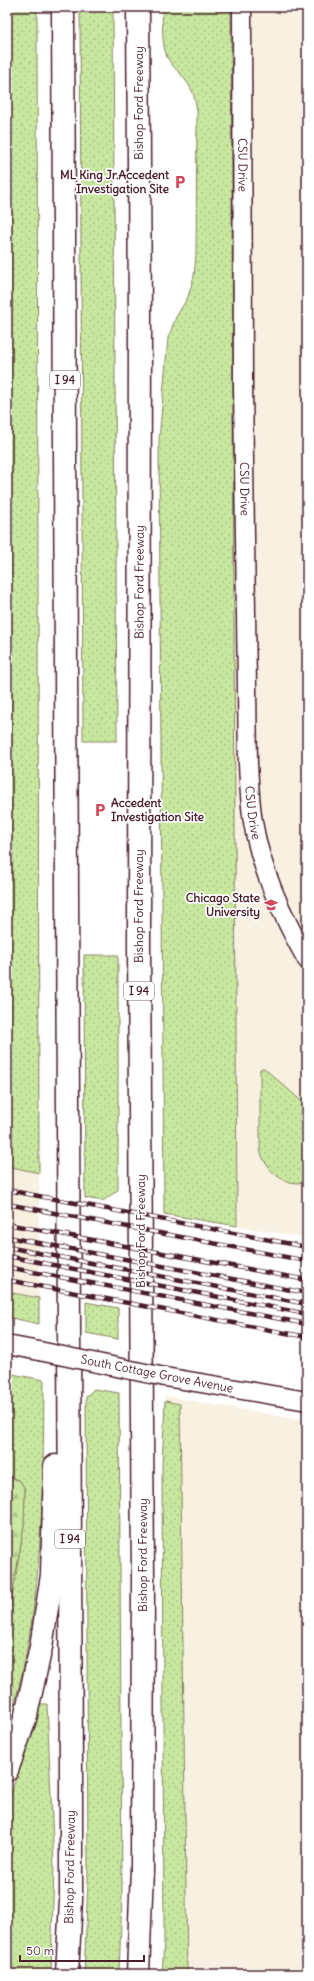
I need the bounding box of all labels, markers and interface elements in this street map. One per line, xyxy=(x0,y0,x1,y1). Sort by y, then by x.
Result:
street label: Bishop Ford Freeway xyxy=(131,46,146,160)
street label: CSU Drive xyxy=(235,138,250,192)
place label: ML King Jr.Accedent Investigation Site xyxy=(60,167,170,197)
parking icon: ML King Jr.Accedent Investigation Site xyxy=(172,174,188,190)
road number: I 94 xyxy=(50,371,80,389)
street label: CSU Drive xyxy=(237,462,253,516)
street label: Bishop Ford Freeway xyxy=(131,525,147,639)
street label: CSU Drive xyxy=(242,785,264,841)
place label: Accedent Investigation Site xyxy=(111,795,205,825)
parking icon: Accedent Investigation Site xyxy=(92,802,108,818)
street label: Bishop Ford Freeway xyxy=(131,849,146,963)
place label: Chicago State University xyxy=(186,890,261,920)
school or university icon: Chicago State University xyxy=(263,897,279,913)
road number: I 94 xyxy=(124,982,154,1000)
street label: Bishop Ford Freeway xyxy=(133,1174,148,1288)
street label: South Cottage Grove Avenue xyxy=(80,1351,235,1396)
street label: Bishop Ford Freeway xyxy=(135,1498,150,1612)
road number: I 94 xyxy=(55,1530,85,1548)
street label: Bishop Ford Freeway xyxy=(61,1810,78,1924)
scale bar xyxy=(20,1937,144,1963)
text: 50 m xyxy=(26,1943,55,1958)

